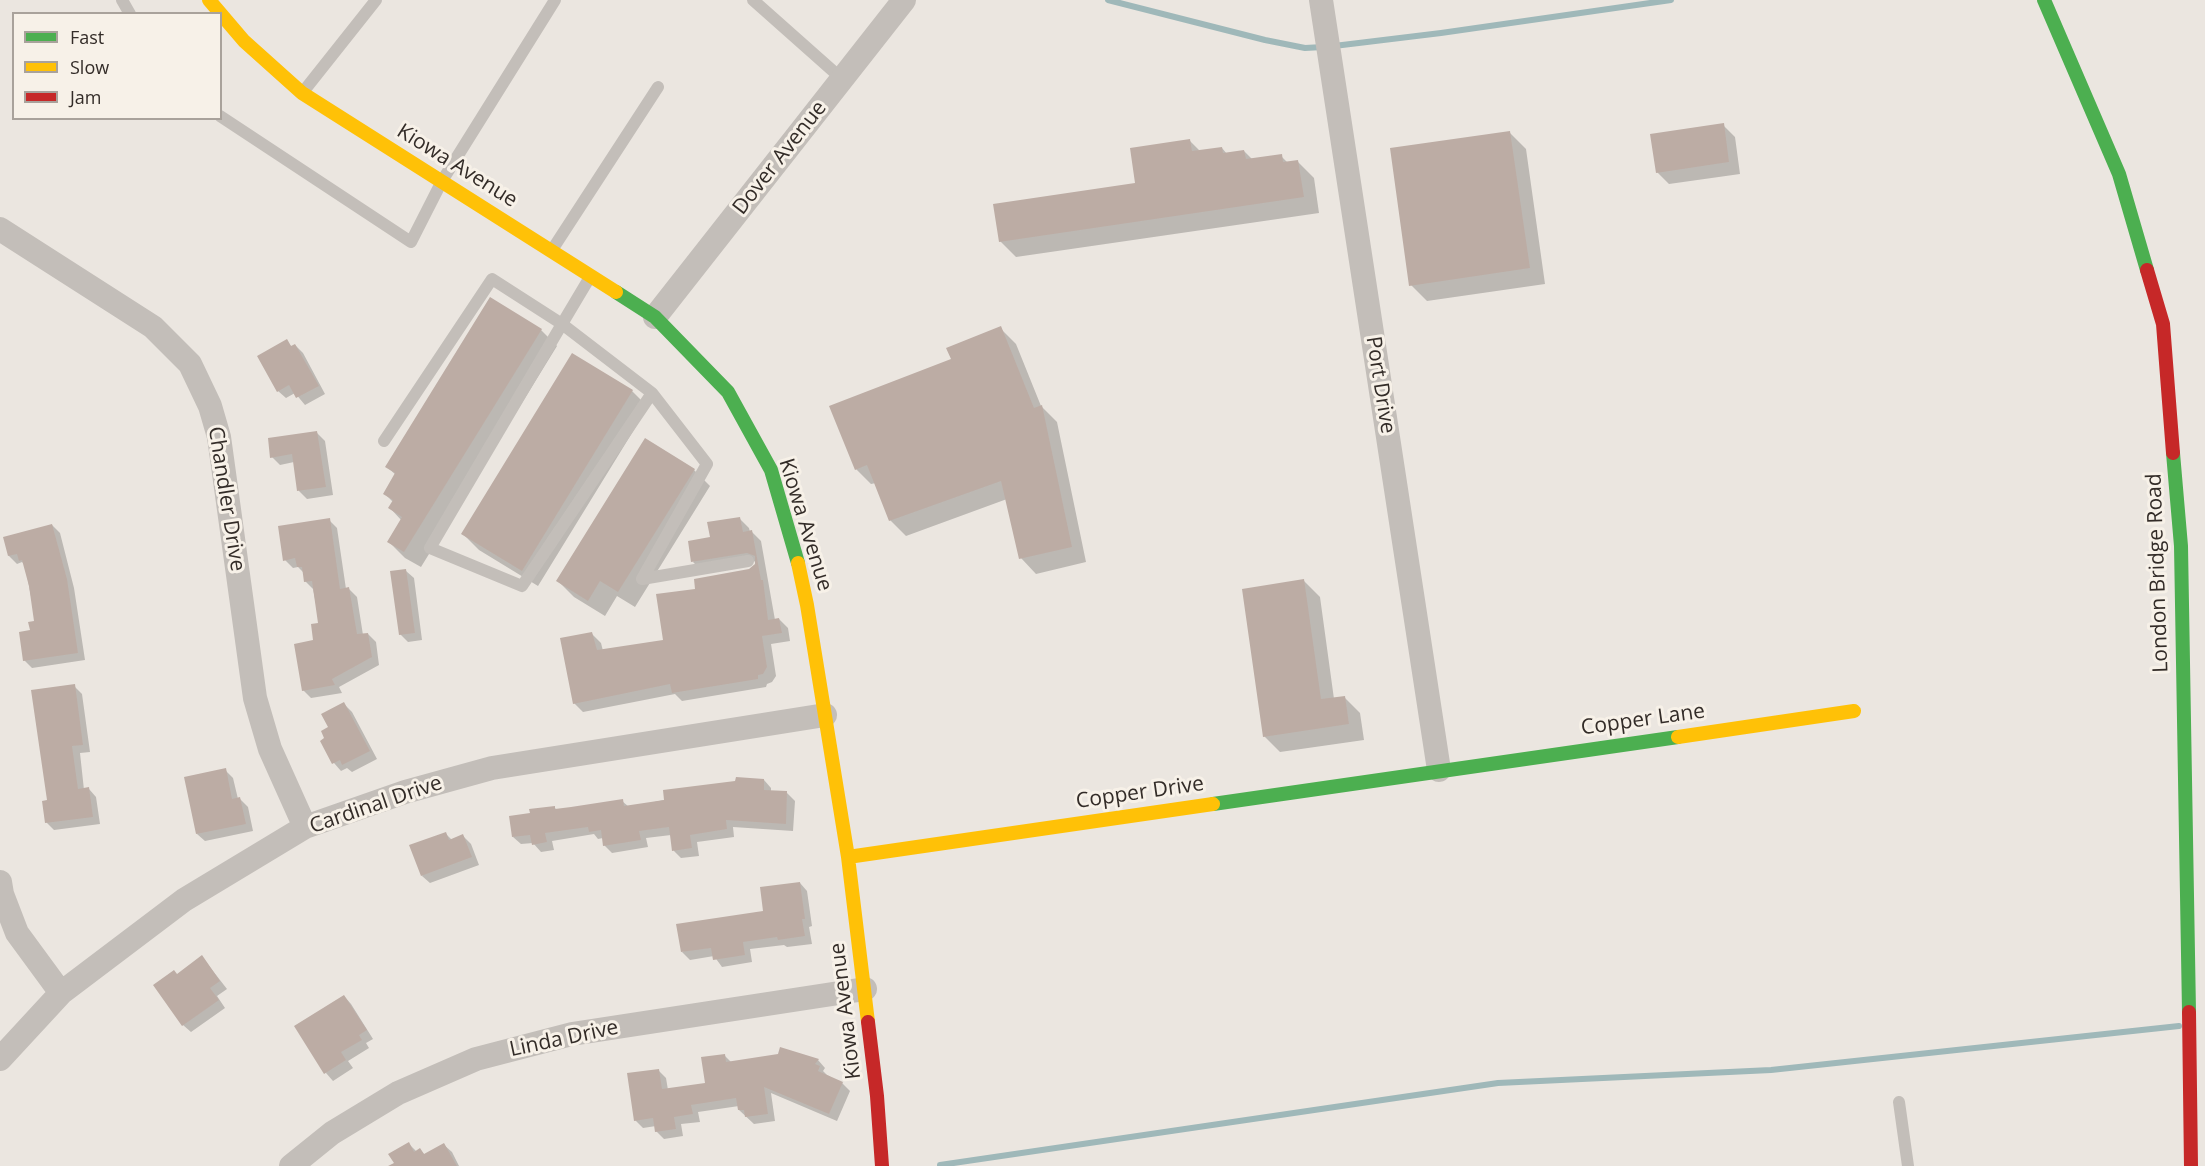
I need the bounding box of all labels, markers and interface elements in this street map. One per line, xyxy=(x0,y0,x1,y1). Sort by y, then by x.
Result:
legend xyxy=(12,12,222,120)
text: Fast xyxy=(70,25,104,49)
text: Slow xyxy=(70,55,109,79)
text: Jam xyxy=(70,85,102,109)
street label: Dover Avenue xyxy=(728,96,832,220)
street label: Kiowa Avenue xyxy=(392,119,522,213)
street label: Port Drive xyxy=(1360,335,1400,435)
street label: Chandler Drive xyxy=(202,425,250,573)
street label: Kiowa Avenue xyxy=(773,456,837,594)
street label: London Bridge Road xyxy=(2142,473,2174,673)
street label: Copper Lane xyxy=(1580,699,1706,741)
street label: Cardinal Drive xyxy=(306,771,446,839)
street label: Copper Drive xyxy=(1074,772,1206,814)
street label: Kiowa Avenue xyxy=(825,941,867,1081)
street label: Linda Drive xyxy=(507,1015,621,1063)

